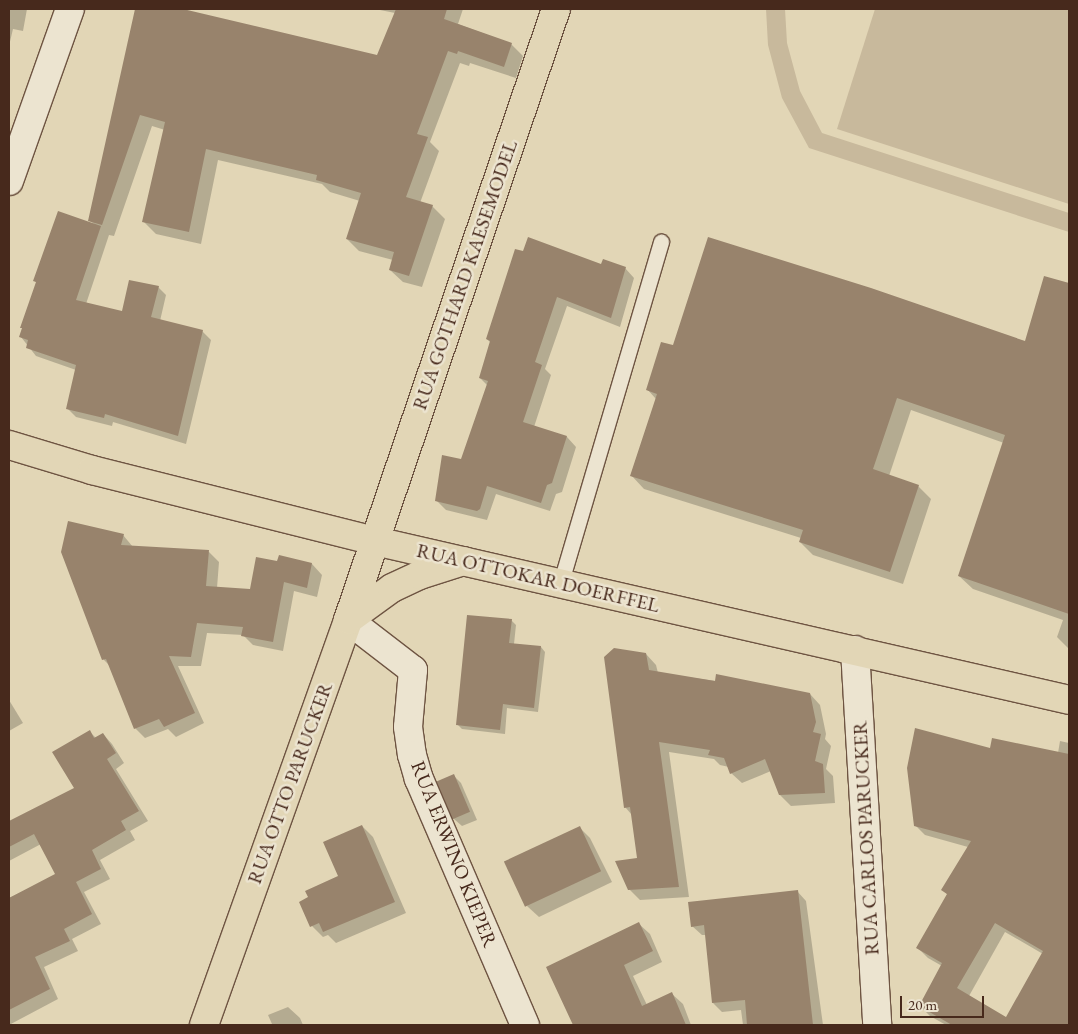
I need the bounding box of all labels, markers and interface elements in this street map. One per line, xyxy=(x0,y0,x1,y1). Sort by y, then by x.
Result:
street label: RUA GOTHARD KAESEMODEL xyxy=(407,137,523,413)
street label: RUA OTTOKAR DOERFFEL xyxy=(414,538,662,618)
street label: RUA OTTO PARUCKER xyxy=(242,679,338,887)
street label: RUA CARLOS PARUCKER xyxy=(848,720,884,956)
street label: RUA ERWINO KIEPER xyxy=(406,757,502,951)
scale bar xyxy=(903,986,987,1018)
text: 20 m xyxy=(908,995,937,1014)

